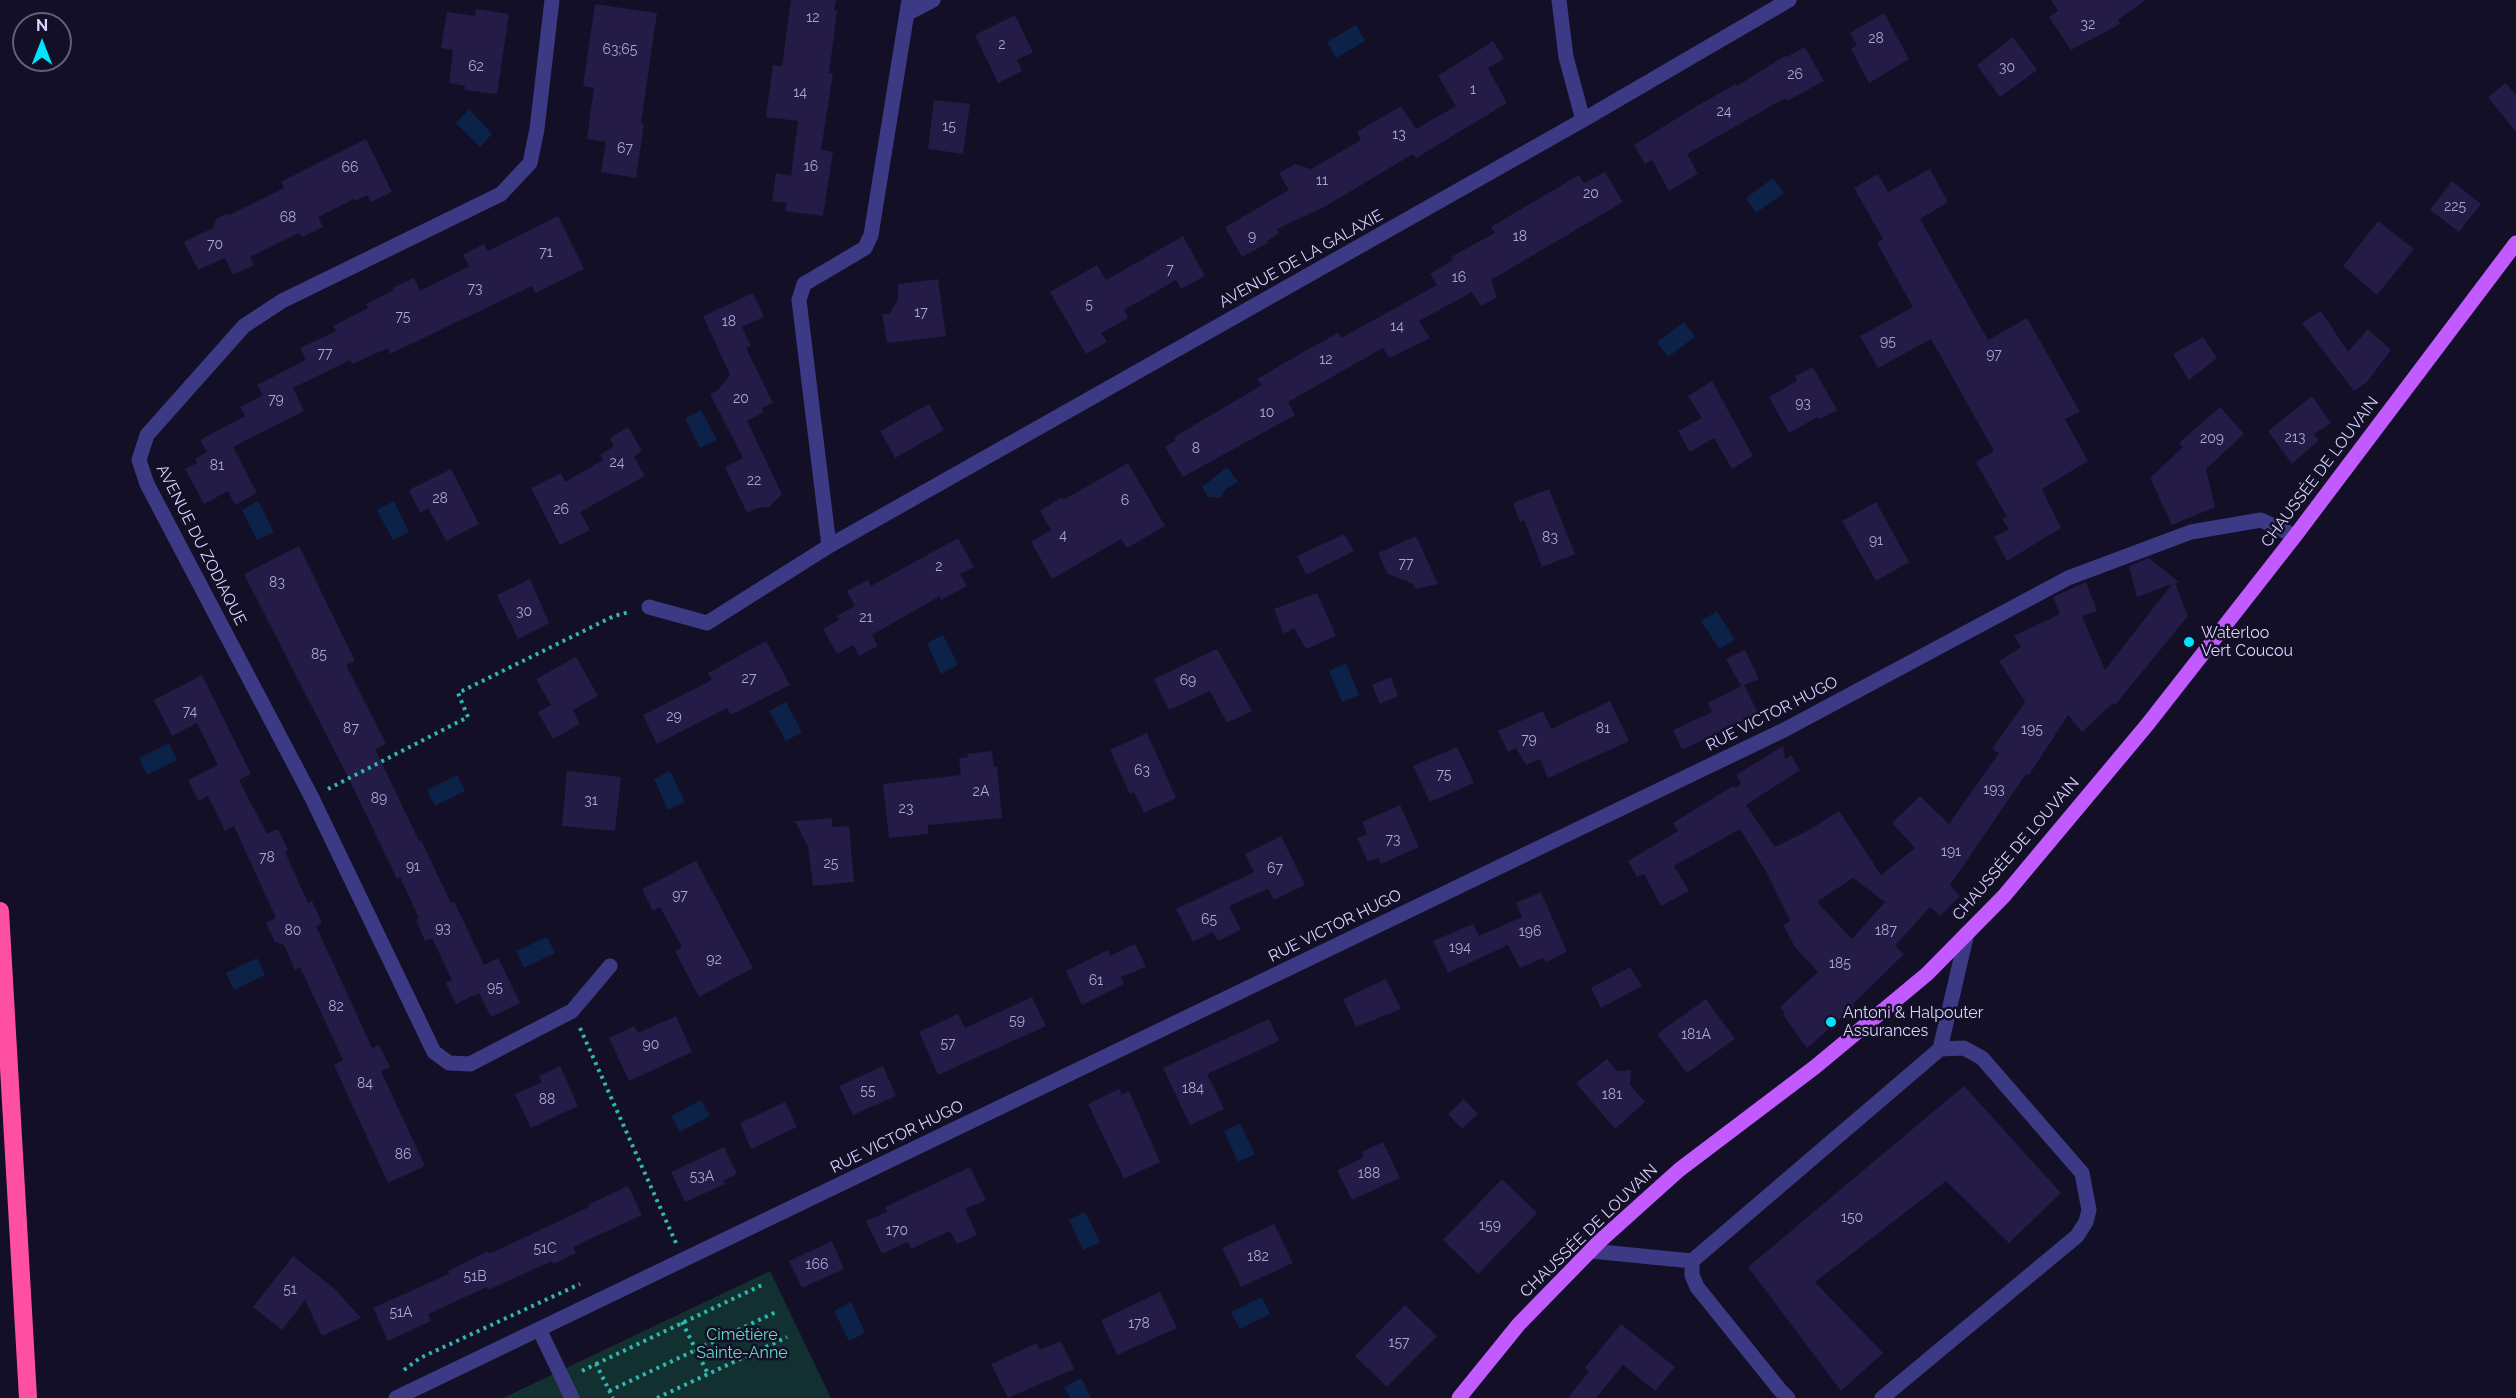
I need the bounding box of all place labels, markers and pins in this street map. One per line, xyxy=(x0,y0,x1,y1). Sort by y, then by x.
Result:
place label: Waterloo Vert Coucou xyxy=(2201,623,2293,661)
marker: Waterloo Vert Coucou xyxy=(2182,635,2196,649)
place label: Antoni & Halpouter Assurances xyxy=(1843,1003,1983,1041)
marker: Antoni & Halpouter Assurances xyxy=(1824,1015,1838,1029)

